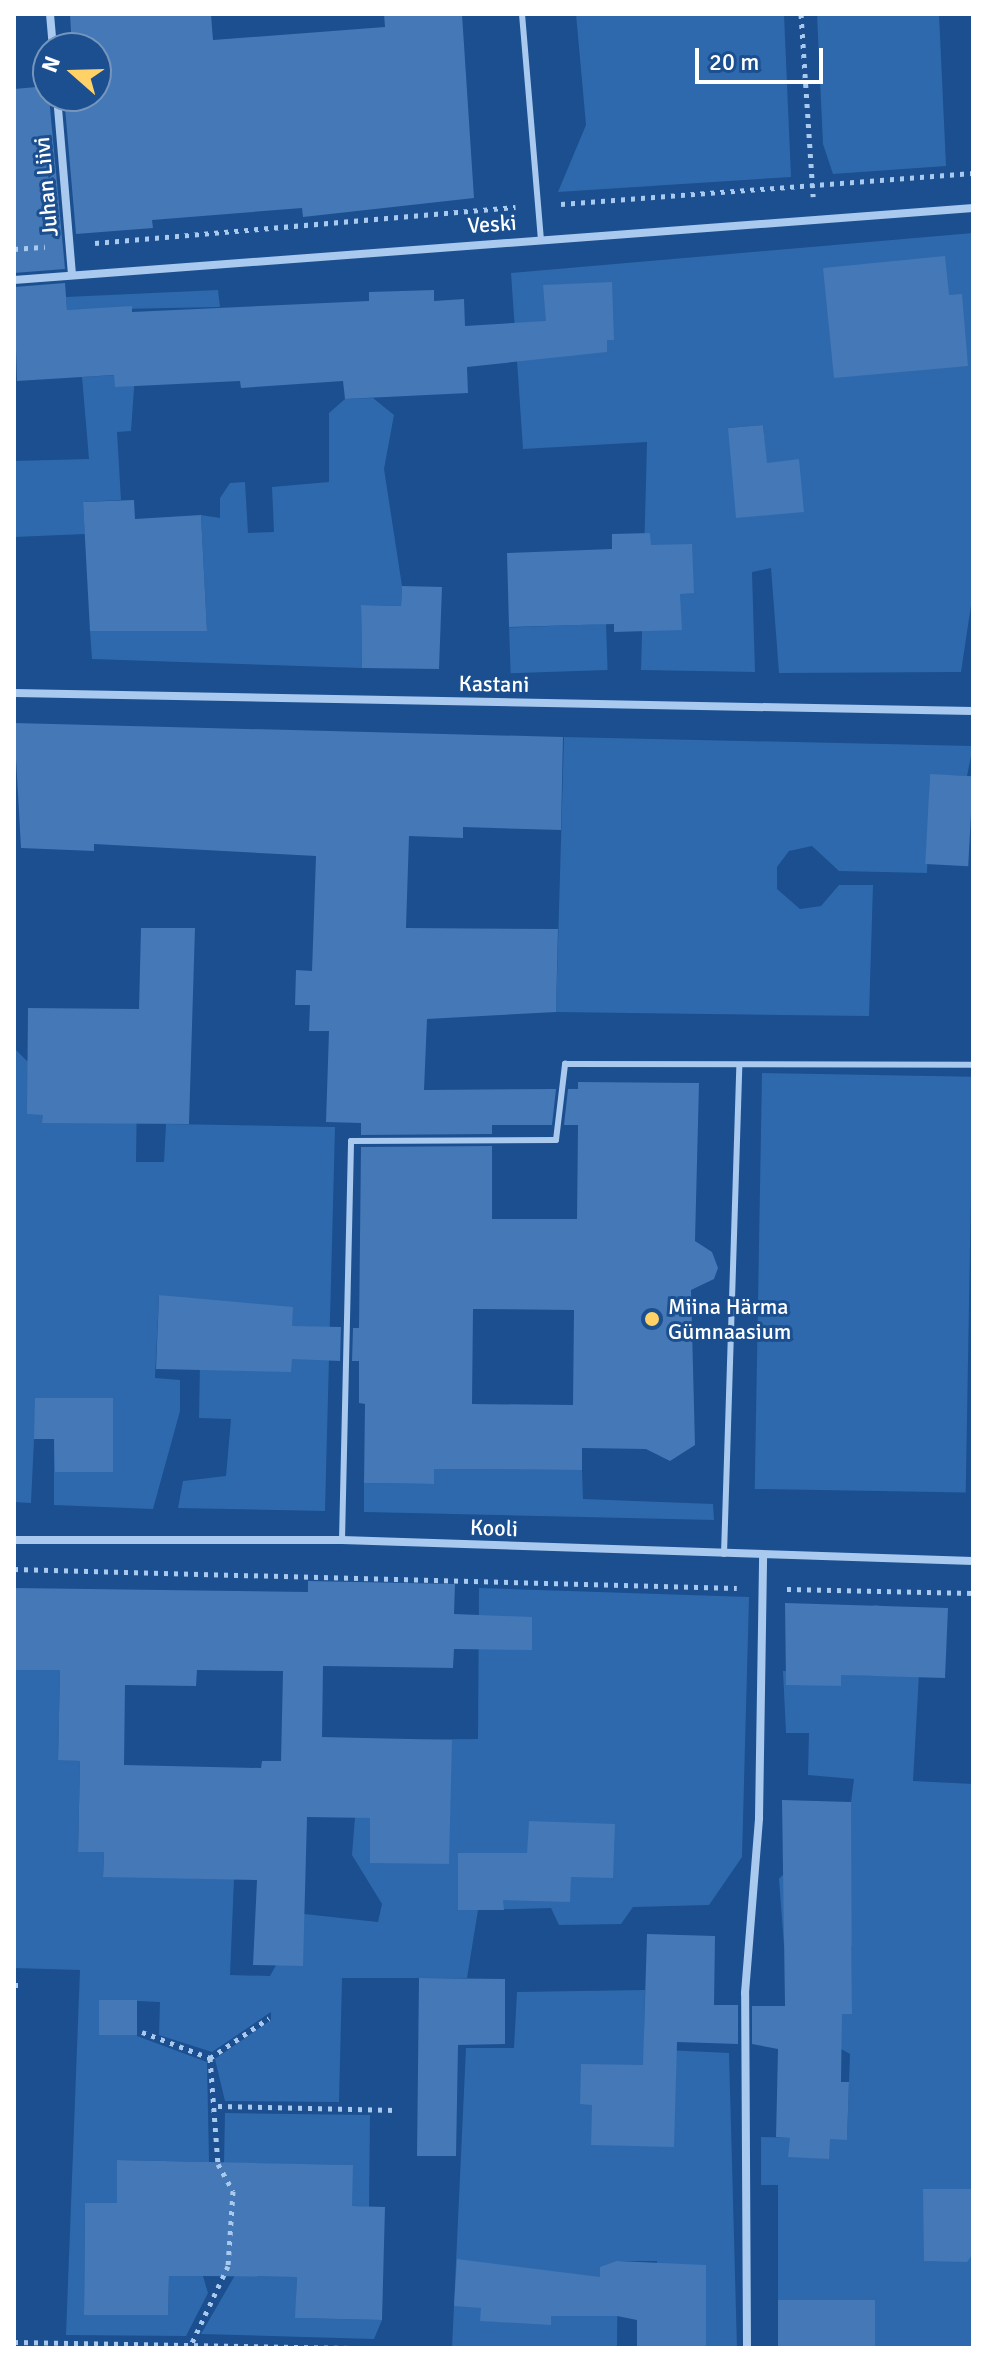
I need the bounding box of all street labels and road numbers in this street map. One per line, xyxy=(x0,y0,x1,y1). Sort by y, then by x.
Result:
street label: Juhan Liivi xyxy=(28,136,64,238)
street label: Veski xyxy=(467,209,517,239)
street label: Kastani xyxy=(458,670,530,698)
street label: Kooli xyxy=(470,1514,518,1542)

